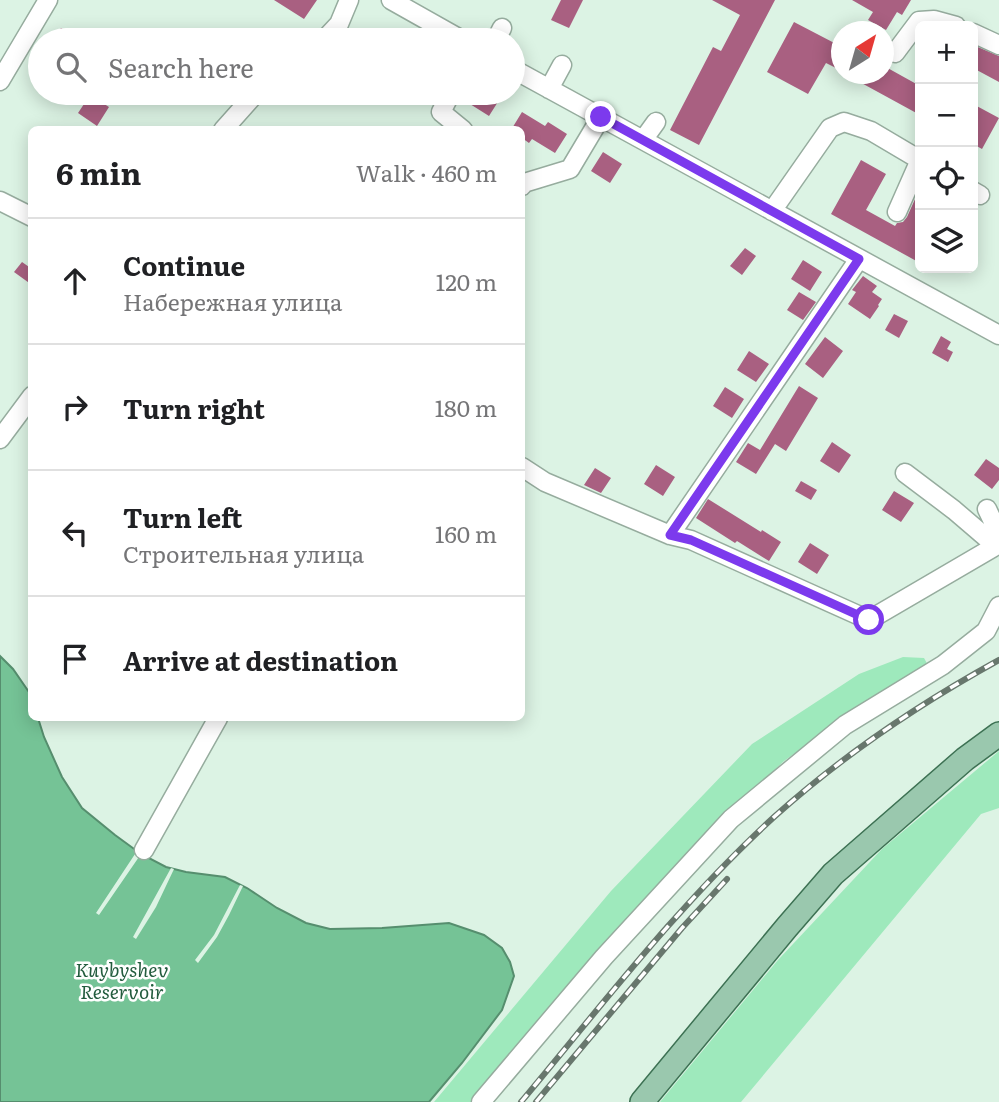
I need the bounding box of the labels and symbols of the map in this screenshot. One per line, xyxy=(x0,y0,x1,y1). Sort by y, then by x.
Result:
north arrow xyxy=(831,21,894,84)
route end xyxy=(585,101,616,132)
route start xyxy=(853,604,884,635)
water label: Kuybyshev Reservoir xyxy=(75,955,169,1005)

